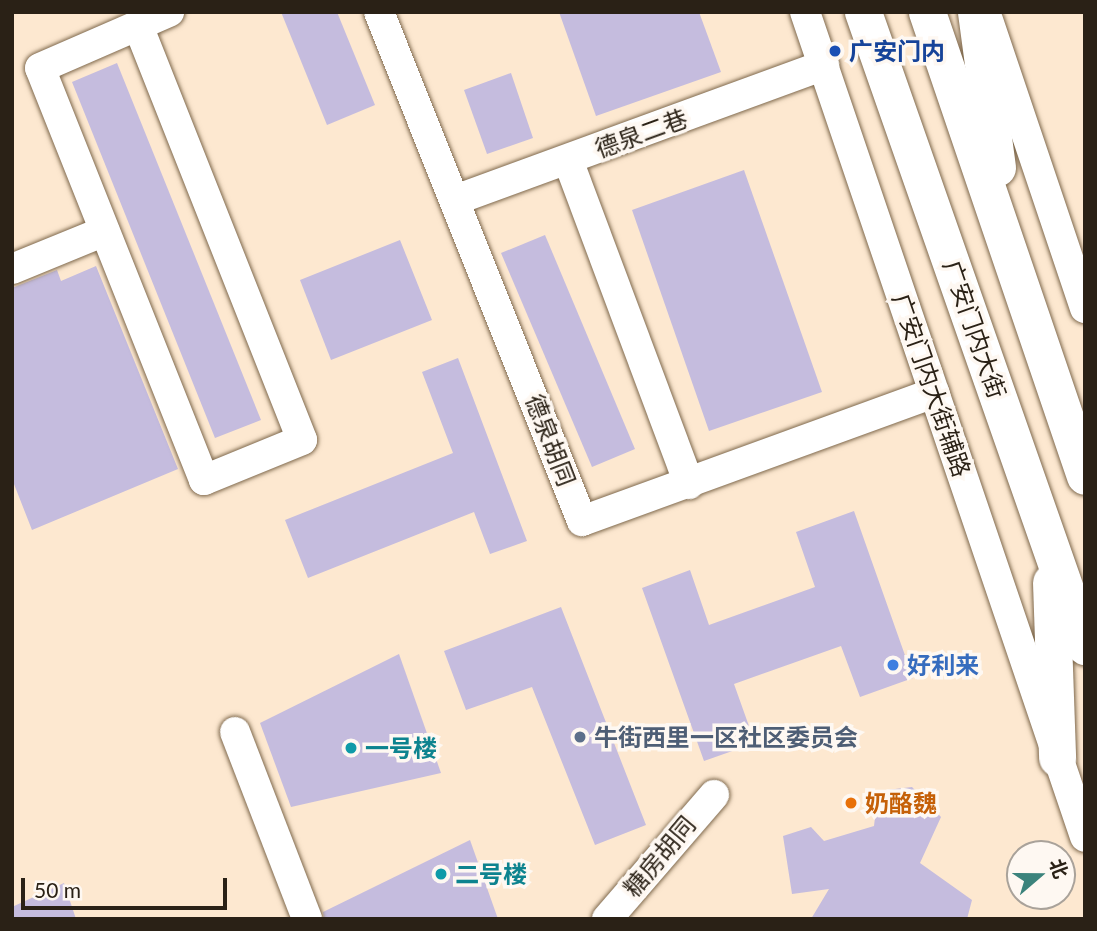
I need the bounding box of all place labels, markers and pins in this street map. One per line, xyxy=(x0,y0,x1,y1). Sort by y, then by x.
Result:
place label: 广安门内 xyxy=(849,37,945,65)
marker: 广安门内 xyxy=(827,43,843,59)
place label: 好利来 xyxy=(907,651,979,679)
marker: 好利来 xyxy=(885,657,901,673)
place label: 牛街西里一区社区委员会 xyxy=(594,723,858,751)
marker: 牛街西里一区社区委员会 xyxy=(572,729,588,745)
place label: 一号楼 xyxy=(365,734,437,762)
marker: 一号楼 xyxy=(343,740,359,756)
place label: 奶酪魏 xyxy=(865,789,937,817)
marker: 奶酪魏 xyxy=(843,795,859,811)
place label: 二号楼 xyxy=(455,860,527,888)
marker: 二号楼 xyxy=(433,866,449,882)

